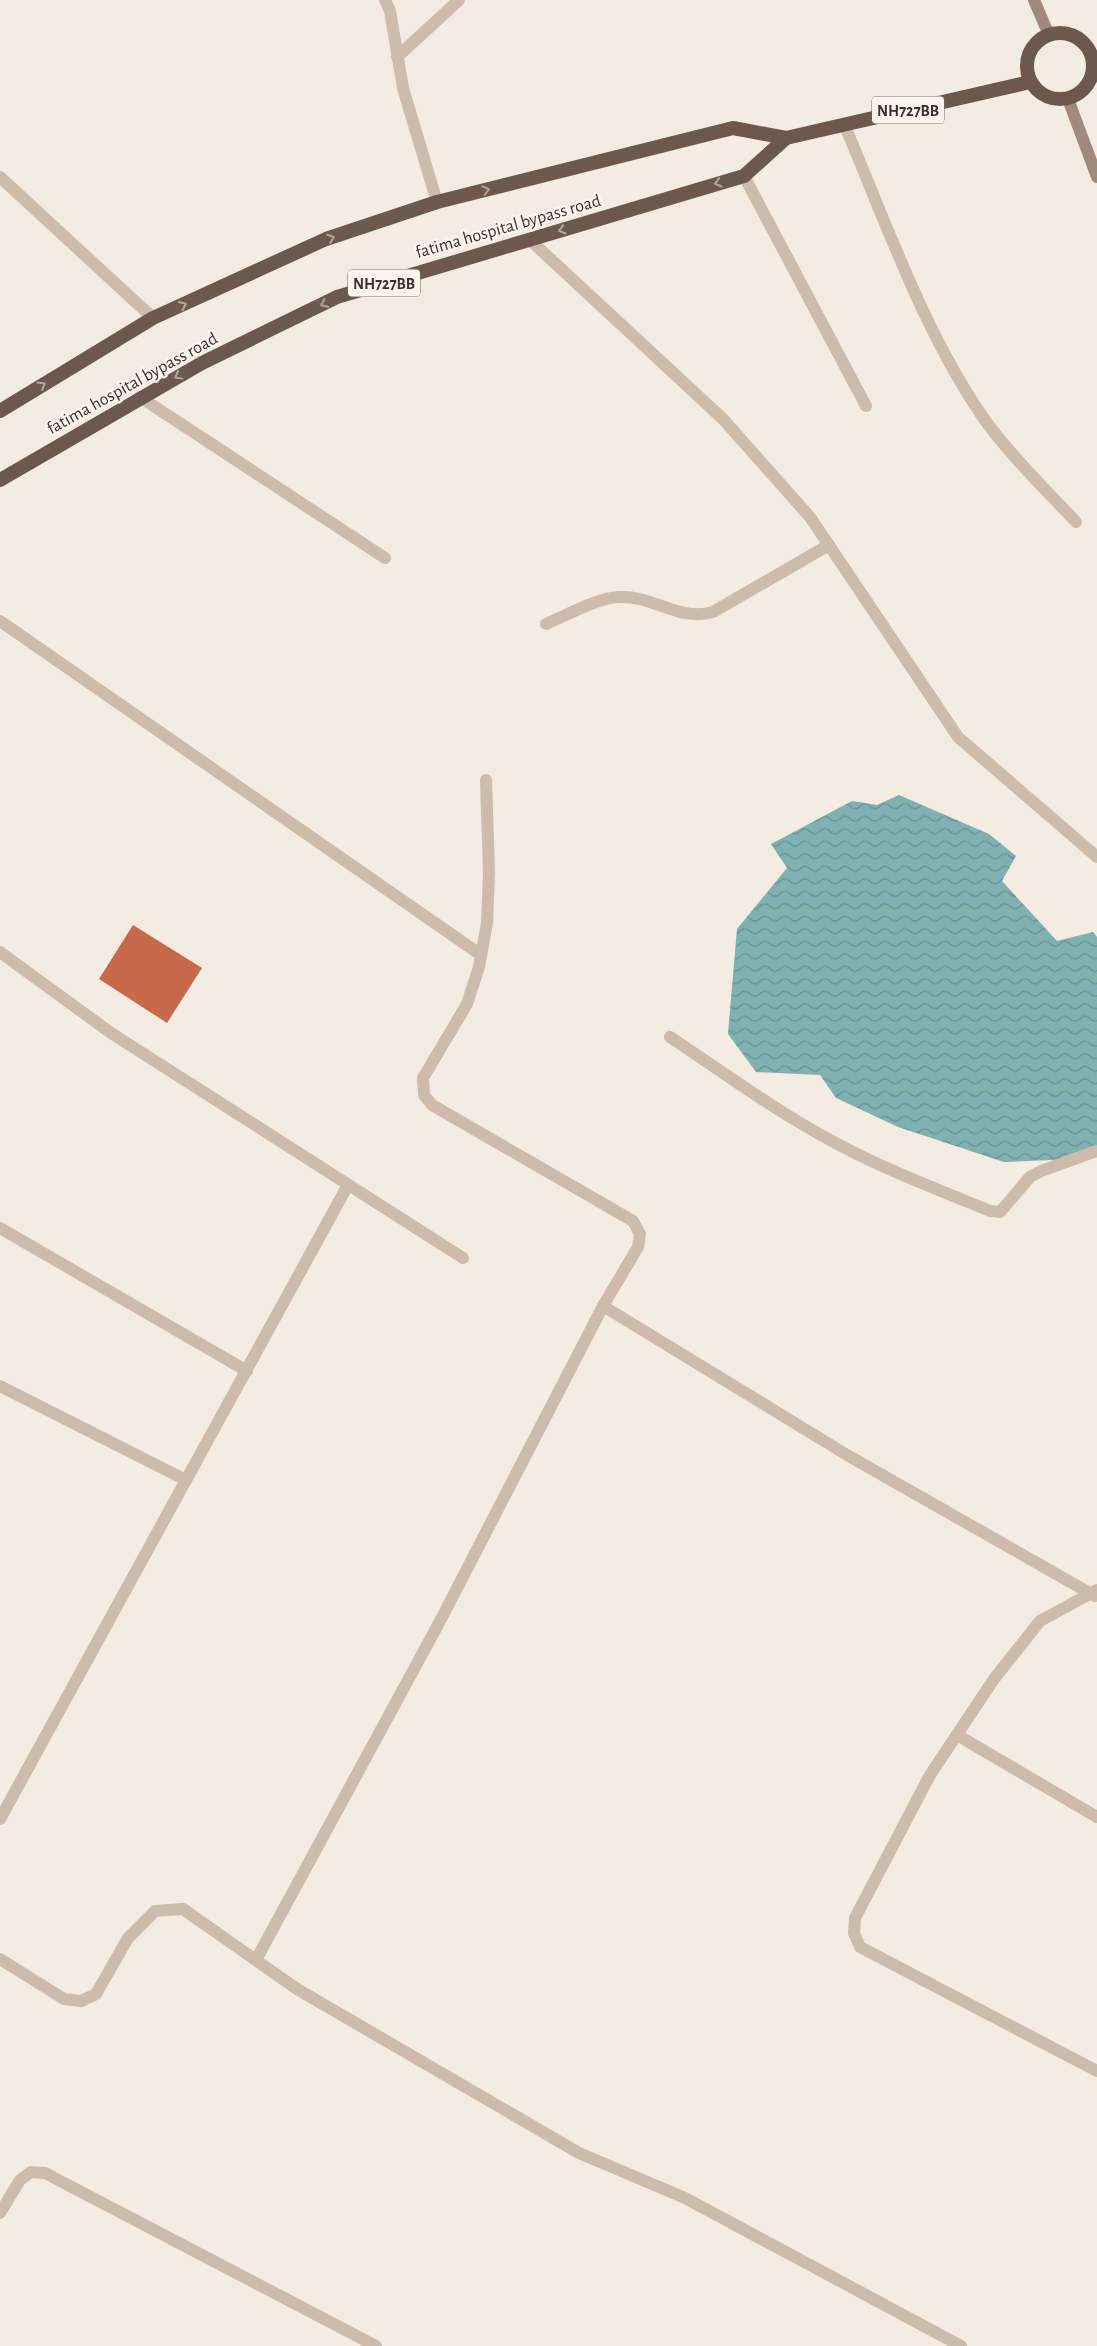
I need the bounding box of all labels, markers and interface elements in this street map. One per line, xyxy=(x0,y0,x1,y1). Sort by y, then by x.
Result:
road number: NH727BB xyxy=(872,96,944,124)
one-way arrow xyxy=(714,178,723,188)
one-way arrow xyxy=(481,185,490,196)
street label: fatima hospital bypass road xyxy=(414,192,603,262)
one-way arrow xyxy=(559,224,567,234)
one-way arrow xyxy=(326,234,334,244)
road number: NH727BB xyxy=(348,270,420,296)
one-way arrow xyxy=(320,298,329,308)
one-way arrow xyxy=(177,301,186,311)
street label: fatima hospital bypass road xyxy=(44,329,221,438)
one-way arrow xyxy=(175,370,184,380)
one-way arrow xyxy=(36,382,45,392)

